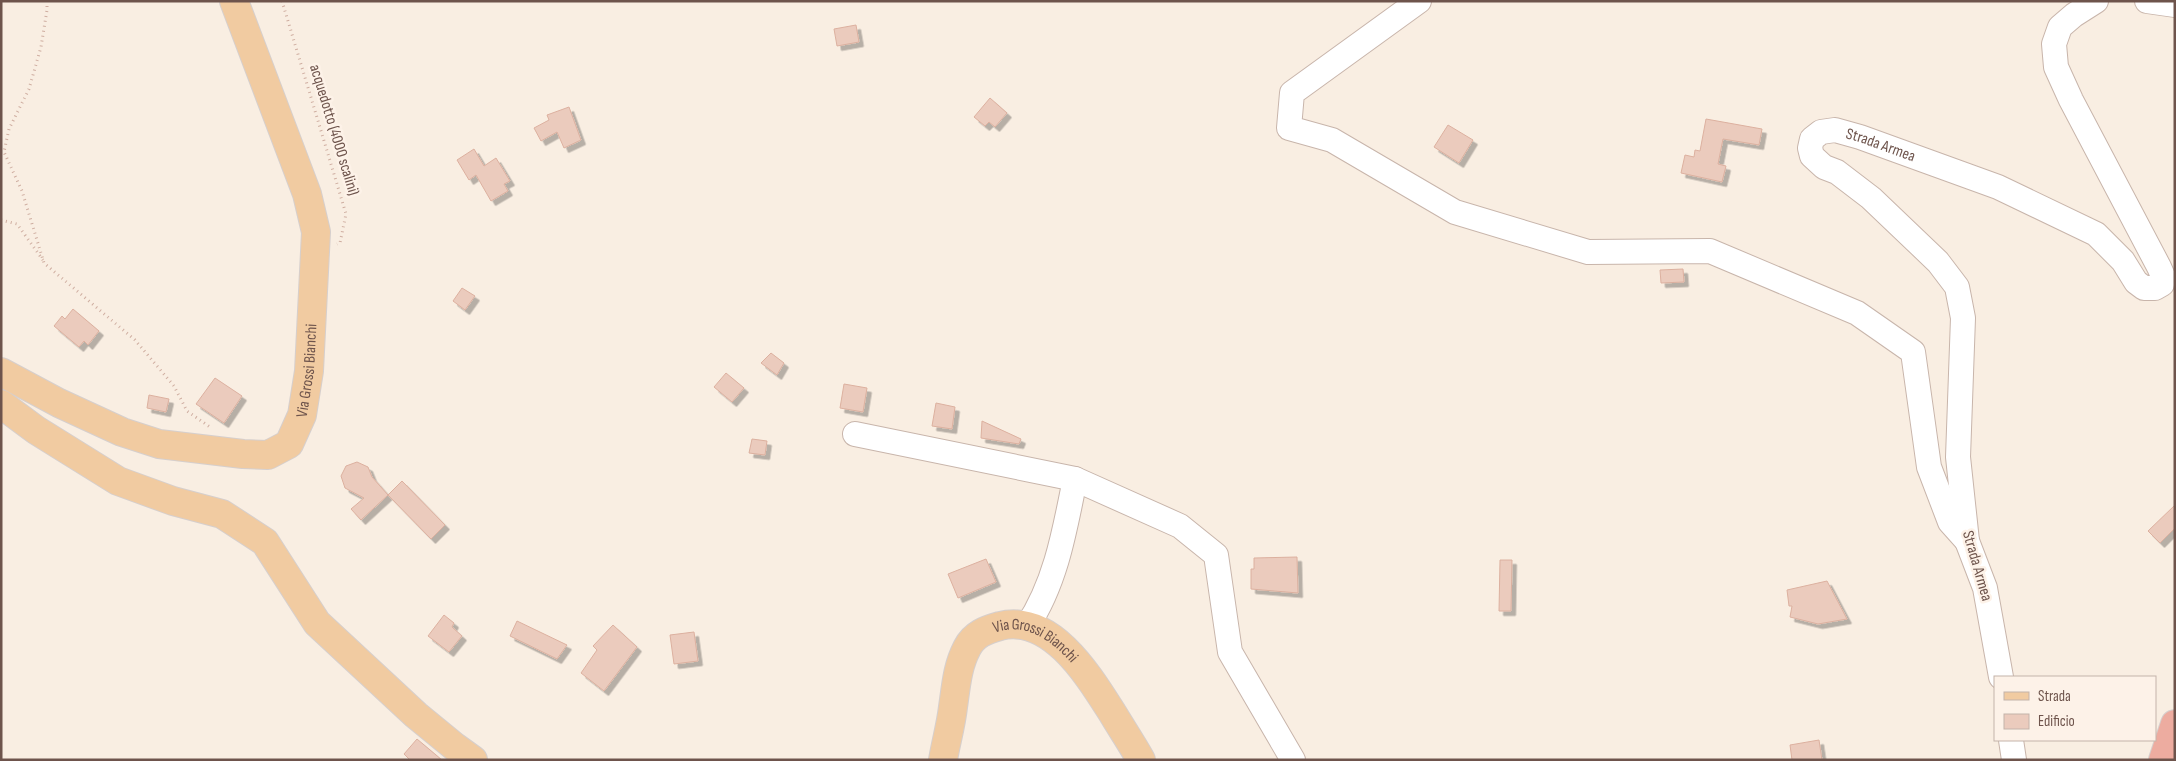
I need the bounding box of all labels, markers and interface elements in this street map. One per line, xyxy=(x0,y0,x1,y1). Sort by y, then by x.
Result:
street label: acquedotto (4000 scalini) xyxy=(305,62,363,198)
street label: Strada Armea xyxy=(1844,124,1918,166)
street label: Via Grossi Bianchi xyxy=(292,323,321,419)
street label: Strada Armea xyxy=(1958,529,1996,603)
street label: Via Grossi Bianchi xyxy=(990,615,1082,666)
legend xyxy=(1994,676,2156,741)
text: Strada xyxy=(2038,687,2071,706)
text: Edificio xyxy=(2038,712,2075,731)

